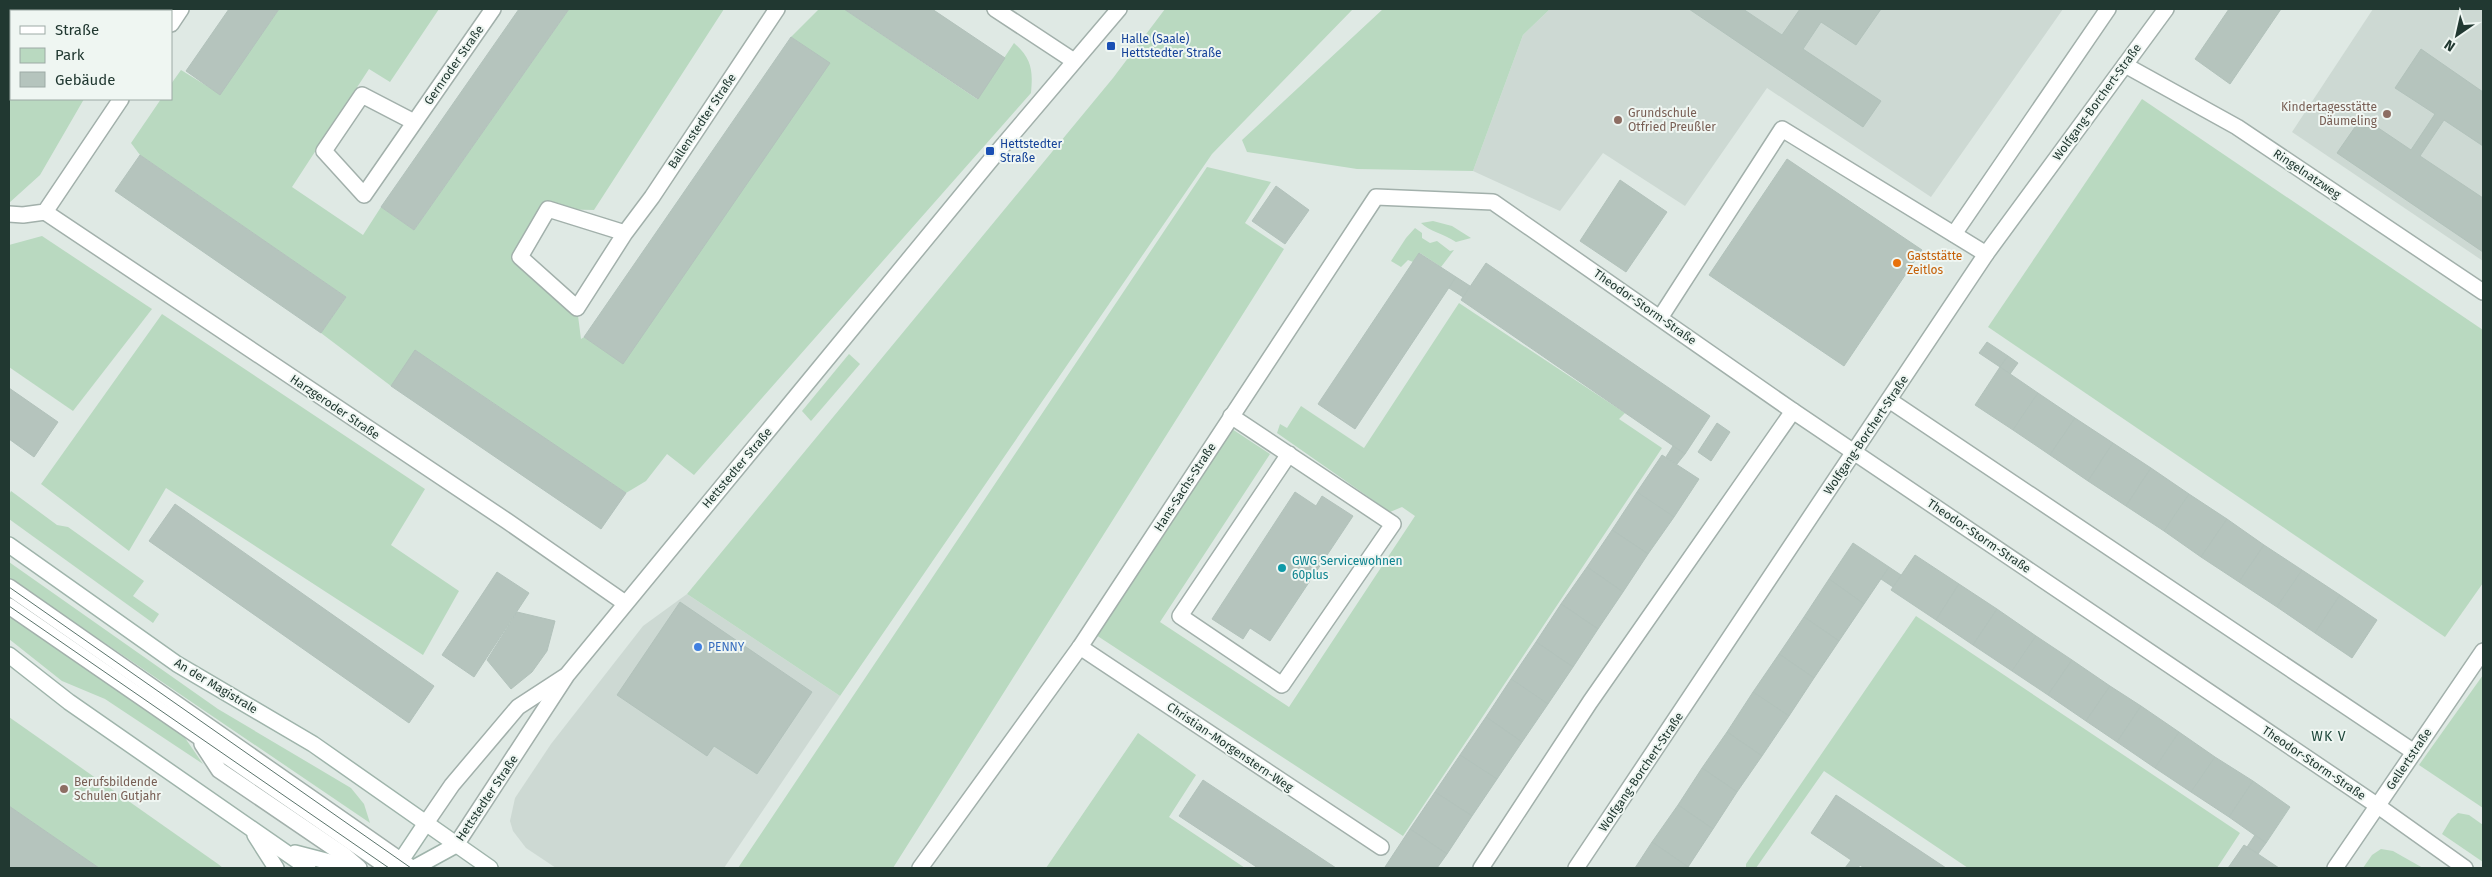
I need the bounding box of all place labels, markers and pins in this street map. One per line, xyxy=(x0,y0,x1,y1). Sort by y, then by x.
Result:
place label: Halle (Saale) Hettstedter Straße xyxy=(1121,32,1222,60)
marker: Halle (Saale) Hettstedter Straße xyxy=(1105,40,1117,52)
place label: Kindertagesstätte Däumeling xyxy=(2281,100,2378,128)
place label: Grundschule Otfried Preußler xyxy=(1628,106,1716,134)
marker: Kindertagesstätte Däumeling xyxy=(2381,108,2393,120)
marker: Grundschule Otfried Preußler xyxy=(1612,114,1624,126)
place label: Hettstedter Straße xyxy=(1000,137,1063,165)
marker: Hettstedter Straße xyxy=(984,145,996,157)
place label: Gaststätte Zeitlos xyxy=(1907,249,1962,277)
marker: Gaststätte Zeitlos xyxy=(1891,257,1903,269)
place label: GWG Servicewohnen 60plus xyxy=(1292,554,1403,582)
marker: GWG Servicewohnen 60plus xyxy=(1276,562,1288,574)
place label: PENNY xyxy=(708,640,745,654)
marker: PENNY xyxy=(692,641,704,653)
place label: Berufsbildende Schulen Gutjahr xyxy=(74,775,161,803)
marker: Berufsbildende Schulen Gutjahr xyxy=(58,783,70,795)

